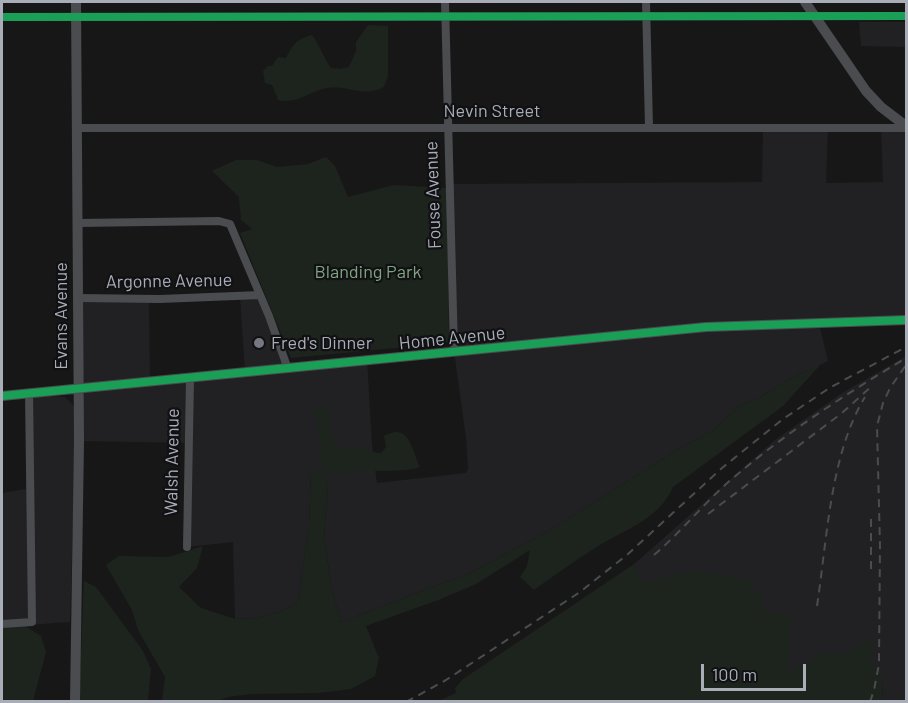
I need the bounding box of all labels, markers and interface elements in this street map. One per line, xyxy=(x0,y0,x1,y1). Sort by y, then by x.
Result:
street label: Nevin Street xyxy=(443,100,541,122)
street label: Fouse Avenue xyxy=(420,141,446,249)
park label: Blanding Park xyxy=(315,261,421,283)
street label: Evans Avenue xyxy=(50,262,72,370)
street label: Argonne Avenue xyxy=(106,269,232,293)
street label: Home Avenue xyxy=(398,322,506,354)
place label: Fred's Dinner xyxy=(271,332,372,354)
marker: Fred's Dinner xyxy=(252,336,266,350)
street label: Walsh Avenue xyxy=(160,408,184,516)
scale bar xyxy=(704,652,809,690)
text: 100 m xyxy=(712,663,757,685)

